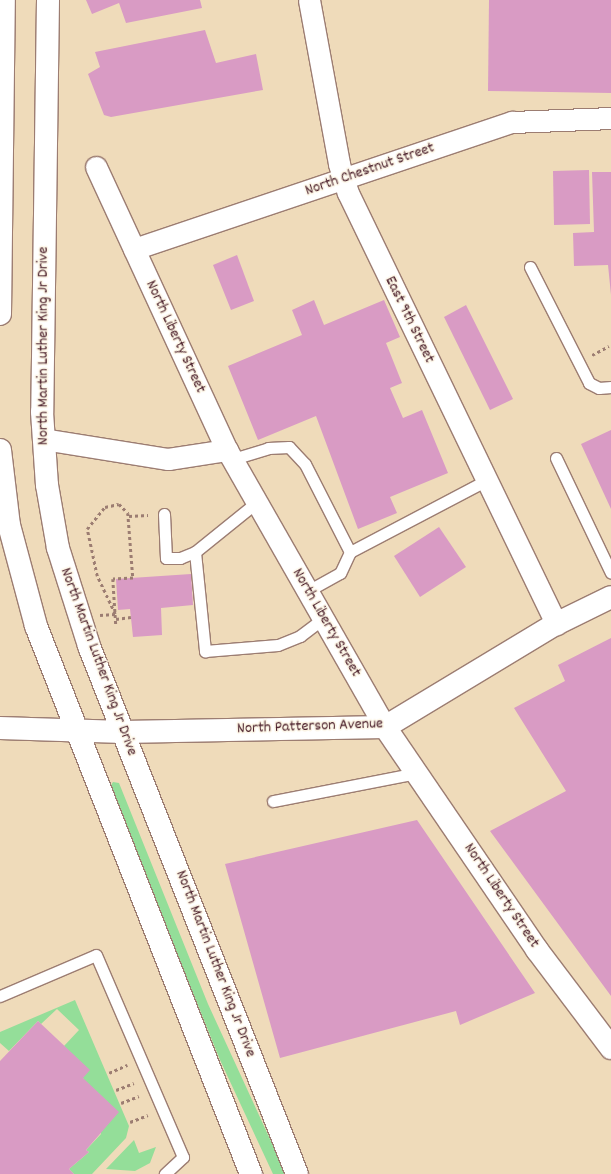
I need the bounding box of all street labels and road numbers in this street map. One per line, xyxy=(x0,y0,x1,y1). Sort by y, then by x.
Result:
street label: North Chestnut Street xyxy=(303,139,437,201)
street label: North Martin Luther King Jr Drive xyxy=(34,247,54,445)
street label: East 9th Street xyxy=(380,273,438,367)
street label: North Liberty Street xyxy=(140,278,210,396)
street label: North Martin Luther King Jr Drive xyxy=(55,565,141,759)
street label: North Liberty Street xyxy=(287,565,365,681)
street label: North Patterson Avenue xyxy=(237,715,383,739)
street label: North Liberty Street xyxy=(459,840,543,952)
street label: North Martin Luther King Jr Drive xyxy=(170,868,260,1060)

